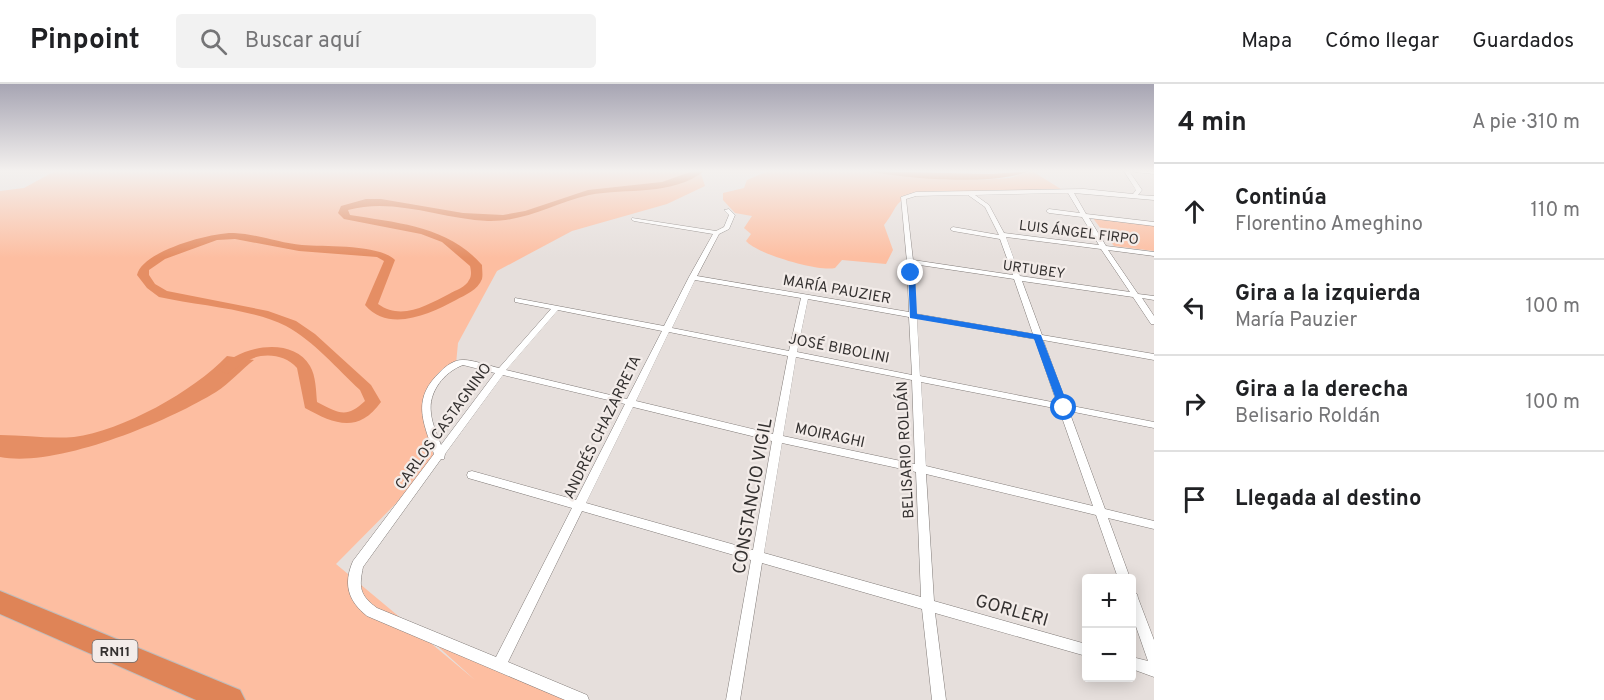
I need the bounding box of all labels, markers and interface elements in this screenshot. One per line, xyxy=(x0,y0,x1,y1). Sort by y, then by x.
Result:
search box xyxy=(176,14,596,68)
text: Pinpoint xyxy=(30,23,140,59)
icon: search xyxy=(197,25,230,58)
text: Buscar aquí xyxy=(245,28,360,55)
text: Mapa xyxy=(1241,28,1292,55)
text: Cómo llegar xyxy=(1325,28,1439,55)
text: Guardados xyxy=(1472,28,1574,55)
text: 4 min xyxy=(1178,107,1247,140)
text: A pie · 310 m xyxy=(1472,110,1580,136)
text: Continúa xyxy=(1235,185,1327,212)
icon: ahead xyxy=(1178,195,1211,228)
text: 110 m xyxy=(1531,198,1580,224)
text: Florentino Ameghino xyxy=(1235,212,1423,238)
street label: LUIS ÁNGEL FIRPO xyxy=(1018,217,1140,249)
street label: URTUBEY xyxy=(1002,258,1066,283)
route end xyxy=(897,259,923,285)
street label: MARÍA PAUZIER xyxy=(781,271,892,309)
text: Gira a la izquierda xyxy=(1235,281,1421,308)
icon: left xyxy=(1178,291,1211,324)
text: 100 m xyxy=(1525,294,1580,320)
text: María Pauzier xyxy=(1235,308,1357,334)
street label: JOSÉ BIBOLINI xyxy=(787,329,891,369)
street label: ANDRÉS CHAZARRETA xyxy=(559,352,646,503)
street label: CARLOS CASTAGNINO xyxy=(392,360,497,494)
text: Gira a la derecha xyxy=(1235,377,1408,404)
street label: BELISARIO ROLDÁN xyxy=(892,381,920,519)
icon: right xyxy=(1178,387,1211,420)
text: 100 m xyxy=(1525,390,1580,416)
route start xyxy=(1050,394,1076,420)
text: Belisario Roldán xyxy=(1235,404,1380,430)
street label: CONSTANCIO VIGIL xyxy=(728,416,779,576)
street label: MOIRAGHI xyxy=(793,420,866,453)
icon: arrive xyxy=(1178,483,1211,516)
text: Llegada al destino xyxy=(1235,486,1421,513)
map controls xyxy=(1082,574,1136,682)
button: + xyxy=(1082,574,1136,628)
street label: GORLERI xyxy=(972,590,1051,633)
button: − xyxy=(1082,628,1136,682)
road number: RN11 xyxy=(92,640,138,662)

